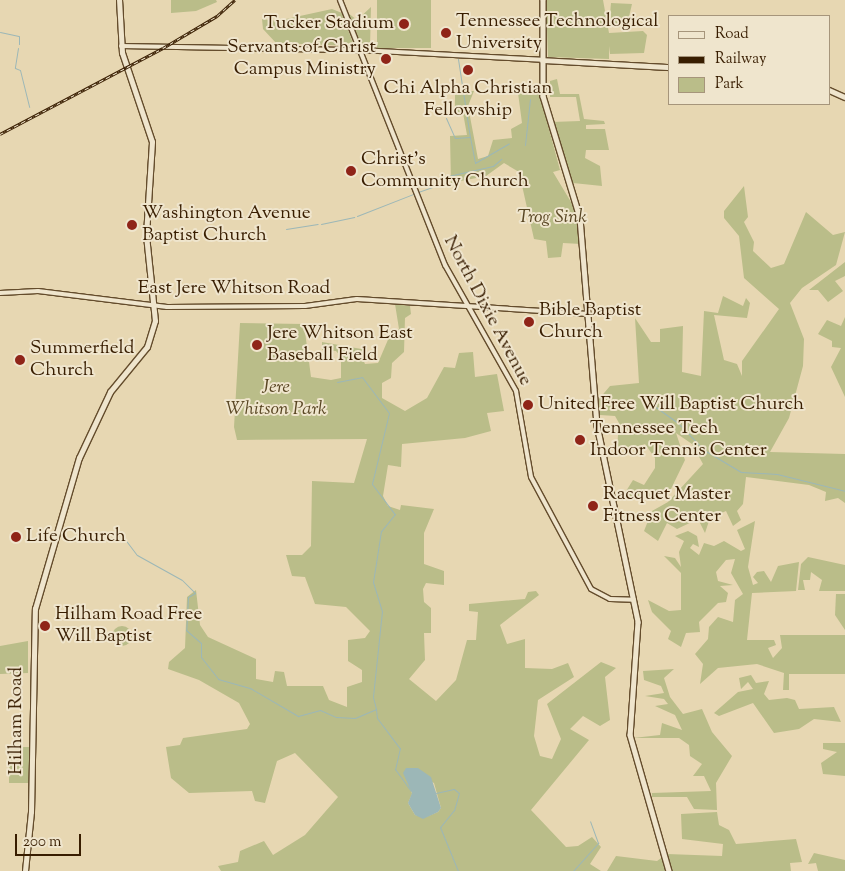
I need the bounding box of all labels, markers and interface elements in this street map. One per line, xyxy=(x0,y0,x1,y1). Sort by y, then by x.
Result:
place label: Tennessee Technological University xyxy=(456,11,659,55)
place label: Tucker Stadium xyxy=(264,13,394,35)
legend xyxy=(668,15,830,105)
marker: Tucker Stadium xyxy=(398,18,410,30)
text: Road xyxy=(715,24,749,45)
marker: Tennessee Technological University xyxy=(440,27,452,39)
place label: Servants of Christ Campus Ministry xyxy=(227,37,376,81)
text: Railway xyxy=(715,49,766,70)
marker: Servants of Christ Campus Ministry xyxy=(380,53,392,65)
marker: Chi Alpha Christian Fellowship xyxy=(462,64,474,76)
text: Park xyxy=(715,74,744,95)
place label: Chi Alpha Christian Fellowship xyxy=(383,78,553,122)
place label: Christ's Community Church xyxy=(361,149,529,193)
marker: Christ's Community Church xyxy=(345,165,357,177)
place label: Washington Avenue Baptist Church xyxy=(142,203,311,247)
park label: Trog Sink xyxy=(517,207,587,229)
marker: Washington Avenue Baptist Church xyxy=(126,219,138,231)
street label: North Dixie Avenue xyxy=(438,232,536,390)
street label: East Jere Whitson Road xyxy=(138,278,330,300)
place label: Bible Baptist Church xyxy=(539,300,641,344)
marker: Bible Baptist Church xyxy=(523,316,535,328)
place label: Jere Whitson East Baseball Field xyxy=(267,323,413,367)
place label: Summerfield Church xyxy=(30,338,134,382)
marker: Jere Whitson East Baseball Field xyxy=(251,339,263,351)
marker: Summerfield Church xyxy=(14,354,26,366)
park label: Jere Whitson Park xyxy=(225,377,327,421)
place label: United Free Will Baptist Church xyxy=(538,394,804,416)
marker: United Free Will Baptist Church xyxy=(522,399,534,411)
place label: Tennessee Tech Indoor Tennis Center xyxy=(590,418,767,462)
marker: Tennessee Tech Indoor Tennis Center xyxy=(574,434,586,446)
place label: Racquet Master Fitness Center xyxy=(603,484,731,528)
marker: Racquet Master Fitness Center xyxy=(587,500,599,512)
place label: Life Church xyxy=(26,526,126,548)
marker: Life Church xyxy=(10,531,22,543)
place label: Hilham Road Free Will Baptist xyxy=(55,604,202,648)
marker: Hilham Road Free Will Baptist xyxy=(39,620,51,632)
street label: Hilham Road xyxy=(6,667,28,775)
scale bar xyxy=(18,824,84,856)
text: 200 m xyxy=(23,832,62,853)

